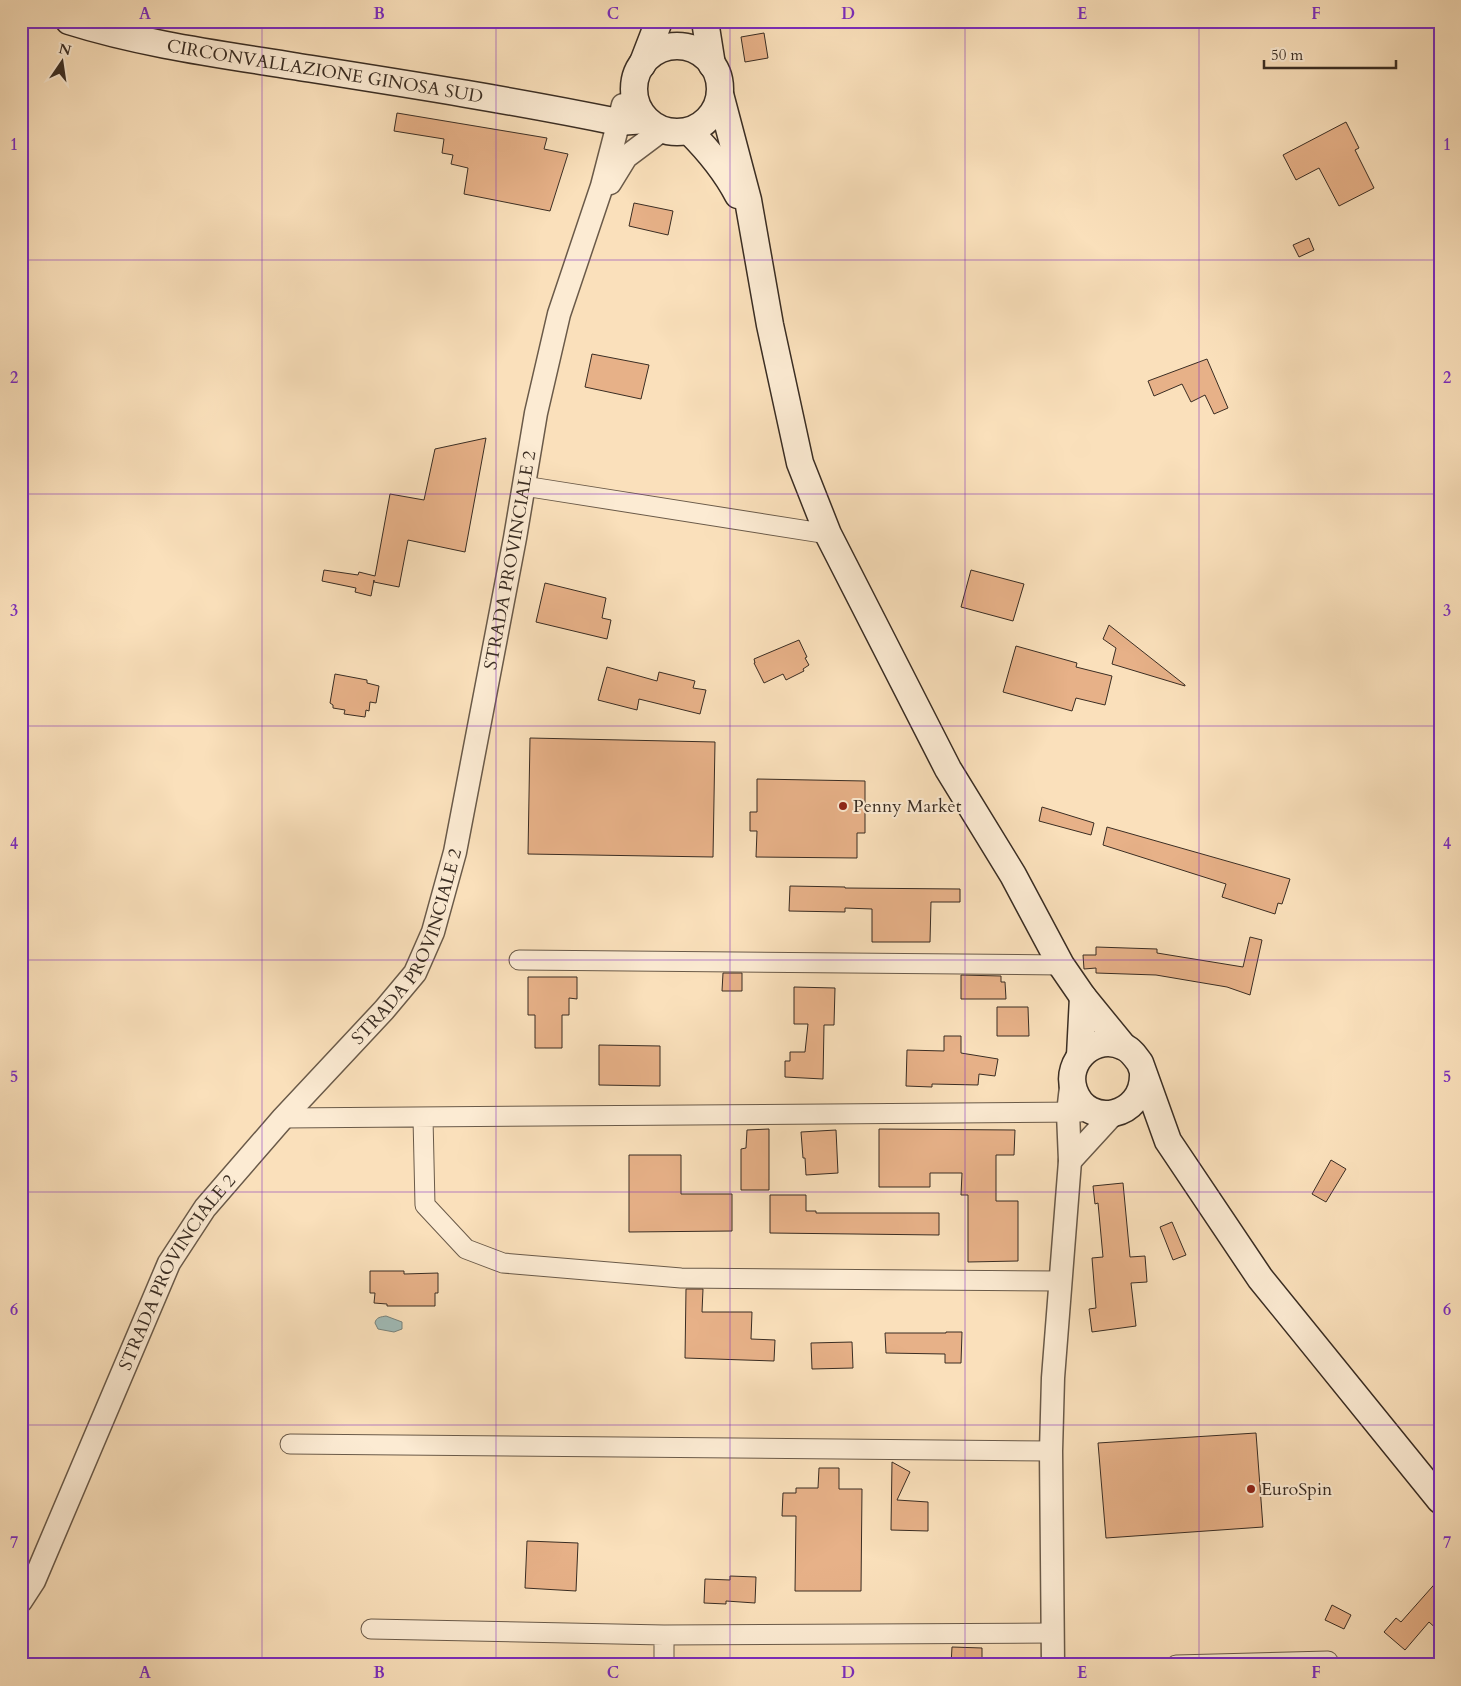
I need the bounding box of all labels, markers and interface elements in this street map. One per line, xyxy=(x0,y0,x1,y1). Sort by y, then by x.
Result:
text: A xyxy=(139,3,151,25)
text: B xyxy=(373,3,385,25)
text: C xyxy=(607,3,619,25)
text: D xyxy=(841,3,855,25)
text: E xyxy=(1077,3,1087,25)
text: F xyxy=(1311,3,1321,25)
street label: CIRCONVALLAZIONE GINOSA SUD xyxy=(165,33,485,109)
north arrow xyxy=(38,38,88,88)
scale bar xyxy=(1264,38,1396,70)
text: N xyxy=(57,39,73,60)
text: 50 m xyxy=(1271,45,1303,65)
text: 1 xyxy=(10,134,18,156)
text: 1 xyxy=(1443,134,1451,156)
text: 2 xyxy=(10,367,18,389)
text: 2 xyxy=(1443,367,1451,389)
street label: STRADA PROVINCIALE 2 xyxy=(478,449,542,672)
text: 3 xyxy=(10,600,18,622)
text: 3 xyxy=(1443,600,1451,622)
place label: Penny Market xyxy=(853,794,962,819)
marker: Penny Market xyxy=(837,800,849,812)
text: 4 xyxy=(10,833,18,855)
text: 4 xyxy=(1443,833,1451,855)
street label: STRADA PROVINCIALE 2 xyxy=(345,846,468,1050)
text: 5 xyxy=(10,1066,18,1088)
text: 5 xyxy=(1443,1066,1451,1088)
street label: STRADA PROVINCIALE 2 xyxy=(112,1169,241,1374)
text: 6 xyxy=(10,1299,18,1321)
text: 6 xyxy=(1443,1299,1451,1321)
place label: EuroSpin xyxy=(1261,1477,1333,1502)
marker: EuroSpin xyxy=(1245,1483,1257,1495)
text: 7 xyxy=(10,1532,18,1554)
text: 7 xyxy=(1443,1532,1451,1554)
text: A xyxy=(139,1662,151,1684)
text: B xyxy=(373,1662,385,1684)
text: C xyxy=(607,1662,619,1684)
text: D xyxy=(841,1662,855,1684)
text: E xyxy=(1077,1662,1087,1684)
text: F xyxy=(1311,1662,1321,1684)

